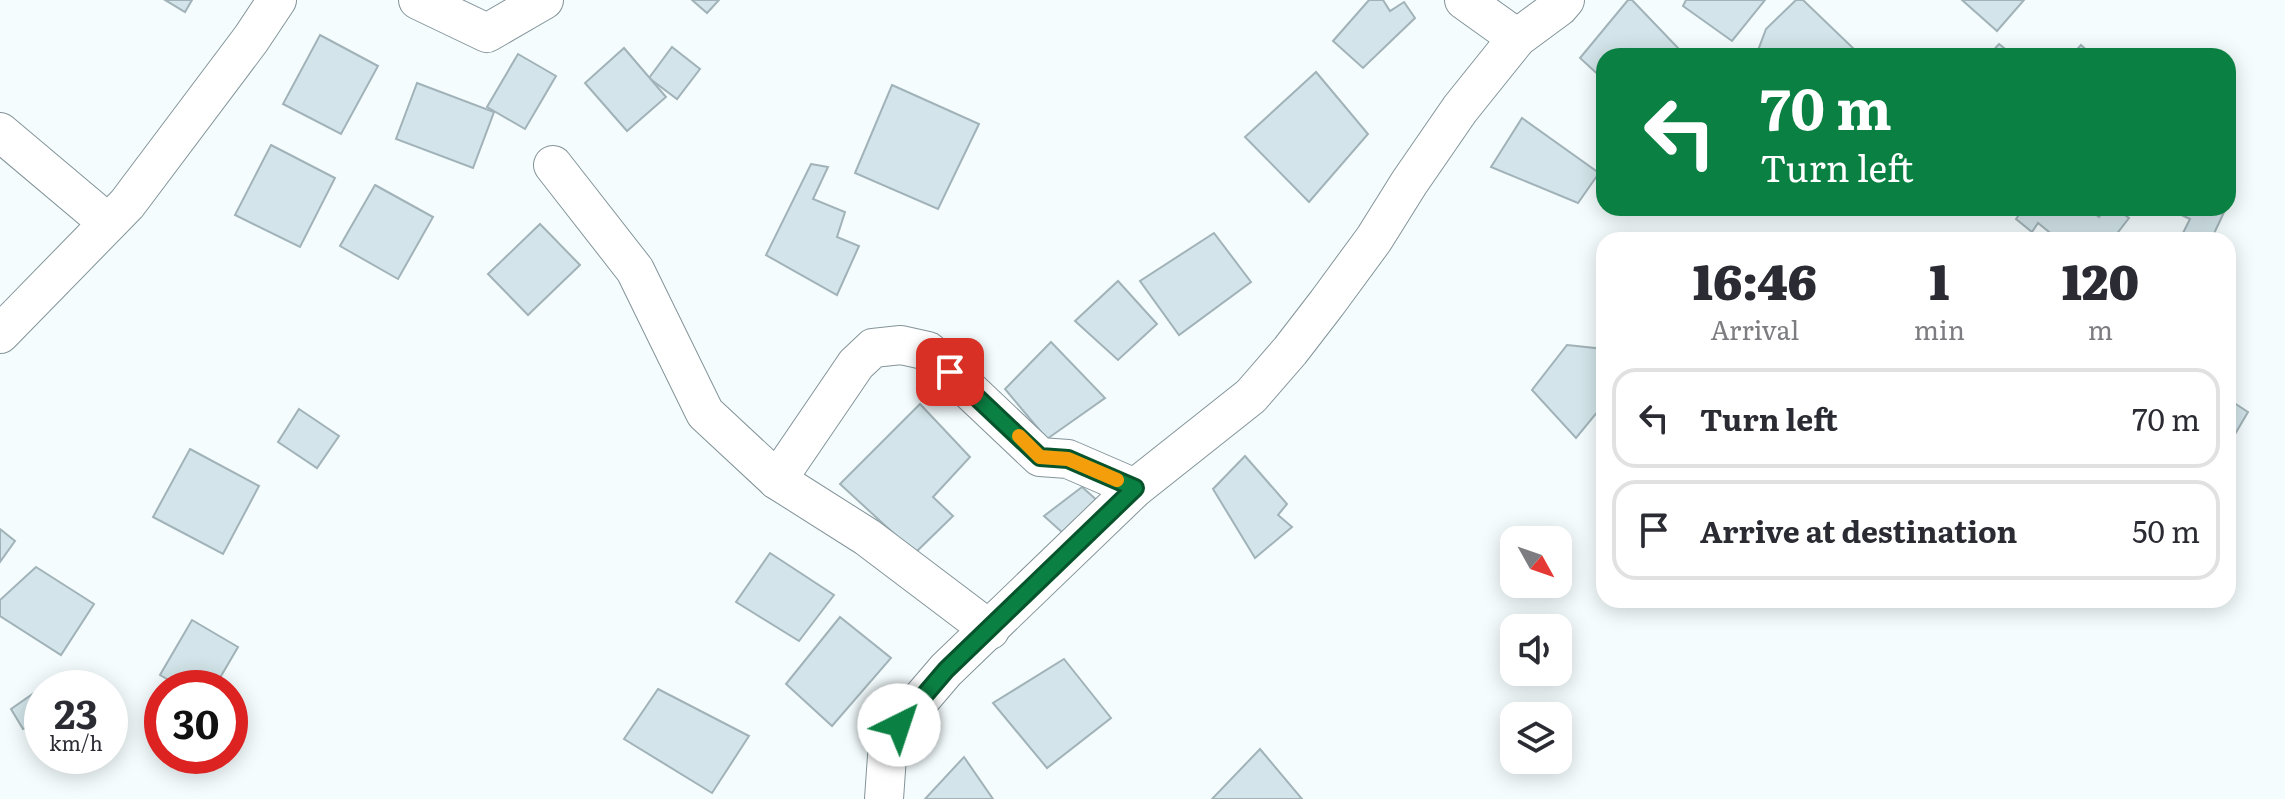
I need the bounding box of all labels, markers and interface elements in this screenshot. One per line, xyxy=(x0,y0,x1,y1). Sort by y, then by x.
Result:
text: 70 m xyxy=(1760,64,1892,147)
icon: left xyxy=(1628,80,1732,184)
text: Turn left xyxy=(1760,140,1914,193)
text: 16:46 xyxy=(1693,244,1817,315)
text: 1 xyxy=(1929,244,1949,315)
text: 120 xyxy=(2062,244,2139,315)
text: Arrival xyxy=(1711,309,1799,348)
text: min xyxy=(1914,309,1965,348)
text: m xyxy=(2088,309,2113,348)
pin xyxy=(916,338,984,406)
icon: arrive xyxy=(928,350,972,394)
icon: left xyxy=(1632,396,1676,440)
text: Turn left xyxy=(1700,396,1838,440)
text: 70 m xyxy=(2132,396,2200,440)
icon: arrive xyxy=(1632,508,1676,552)
text: Arrive at destination xyxy=(1700,508,2017,552)
text: 50 m xyxy=(2132,508,2200,552)
north arrow xyxy=(1500,526,1572,598)
map controls xyxy=(1500,526,1572,774)
button: sound xyxy=(1500,614,1572,686)
speed limit sign: 30 xyxy=(144,670,248,774)
text: 23 xyxy=(54,682,98,741)
position arrow xyxy=(857,683,941,767)
button: layers xyxy=(1500,702,1572,774)
text: km/h xyxy=(49,727,103,757)

